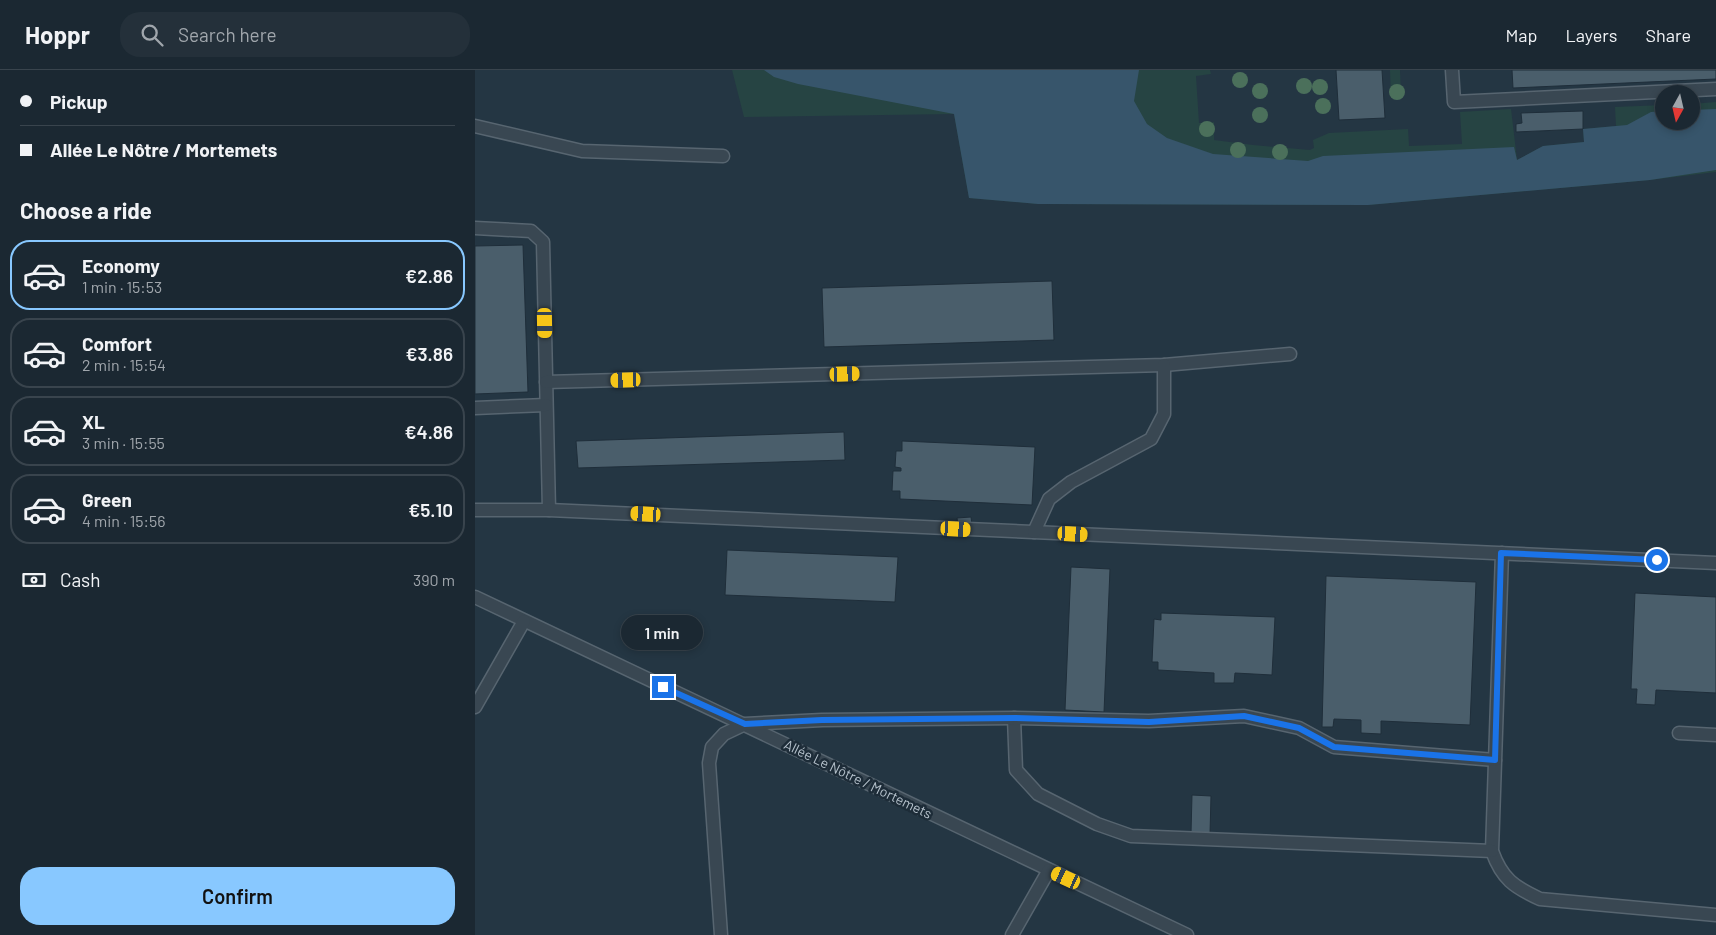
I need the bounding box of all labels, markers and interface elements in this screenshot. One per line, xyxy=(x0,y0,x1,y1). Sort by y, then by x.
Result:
search box xyxy=(120,12,470,57)
text: Hoppr xyxy=(25,20,90,49)
icon: search xyxy=(138,21,166,49)
text: Search here xyxy=(178,23,277,46)
text: Map xyxy=(1505,24,1537,46)
text: Layers xyxy=(1565,24,1618,46)
text: Share xyxy=(1646,24,1691,46)
north arrow xyxy=(1655,85,1700,130)
map controls xyxy=(1655,85,1700,130)
text: Pickup xyxy=(50,90,108,113)
text: Allée Le Nôtre / Mortemets xyxy=(50,138,277,161)
text: Choose a ride xyxy=(20,197,152,223)
icon: car xyxy=(22,253,67,298)
text: Economy xyxy=(82,254,160,277)
text: €2.86 xyxy=(405,264,453,287)
text: 1 min · 15:53 xyxy=(82,277,162,296)
car xyxy=(537,308,552,338)
icon: car xyxy=(22,331,67,376)
text: Comfort xyxy=(82,332,152,355)
text: €3.86 xyxy=(405,342,453,365)
text: 2 min · 15:54 xyxy=(82,355,166,374)
car xyxy=(829,366,860,382)
car xyxy=(610,372,641,388)
icon: car xyxy=(22,409,67,454)
text: XL xyxy=(82,410,105,433)
text: €4.86 xyxy=(404,420,453,443)
text: 3 min · 15:55 xyxy=(82,433,165,452)
icon: car xyxy=(22,487,67,532)
text: Green xyxy=(82,488,132,511)
text: €5.10 xyxy=(408,498,453,521)
car xyxy=(630,506,661,522)
text: 4 min · 15:56 xyxy=(82,511,165,530)
car xyxy=(940,521,971,537)
car xyxy=(1057,526,1088,542)
route start xyxy=(1646,549,1668,571)
icon: cash xyxy=(20,566,48,594)
text: Cash xyxy=(60,568,101,591)
text: 390 m xyxy=(413,570,455,589)
callout: 1 min xyxy=(622,614,704,650)
text: 1 min xyxy=(645,623,679,642)
route end xyxy=(652,676,674,698)
street label: Allée Le Nôtre / Mortemets xyxy=(781,735,935,822)
car xyxy=(1049,865,1082,891)
button: Confirm xyxy=(20,867,455,925)

